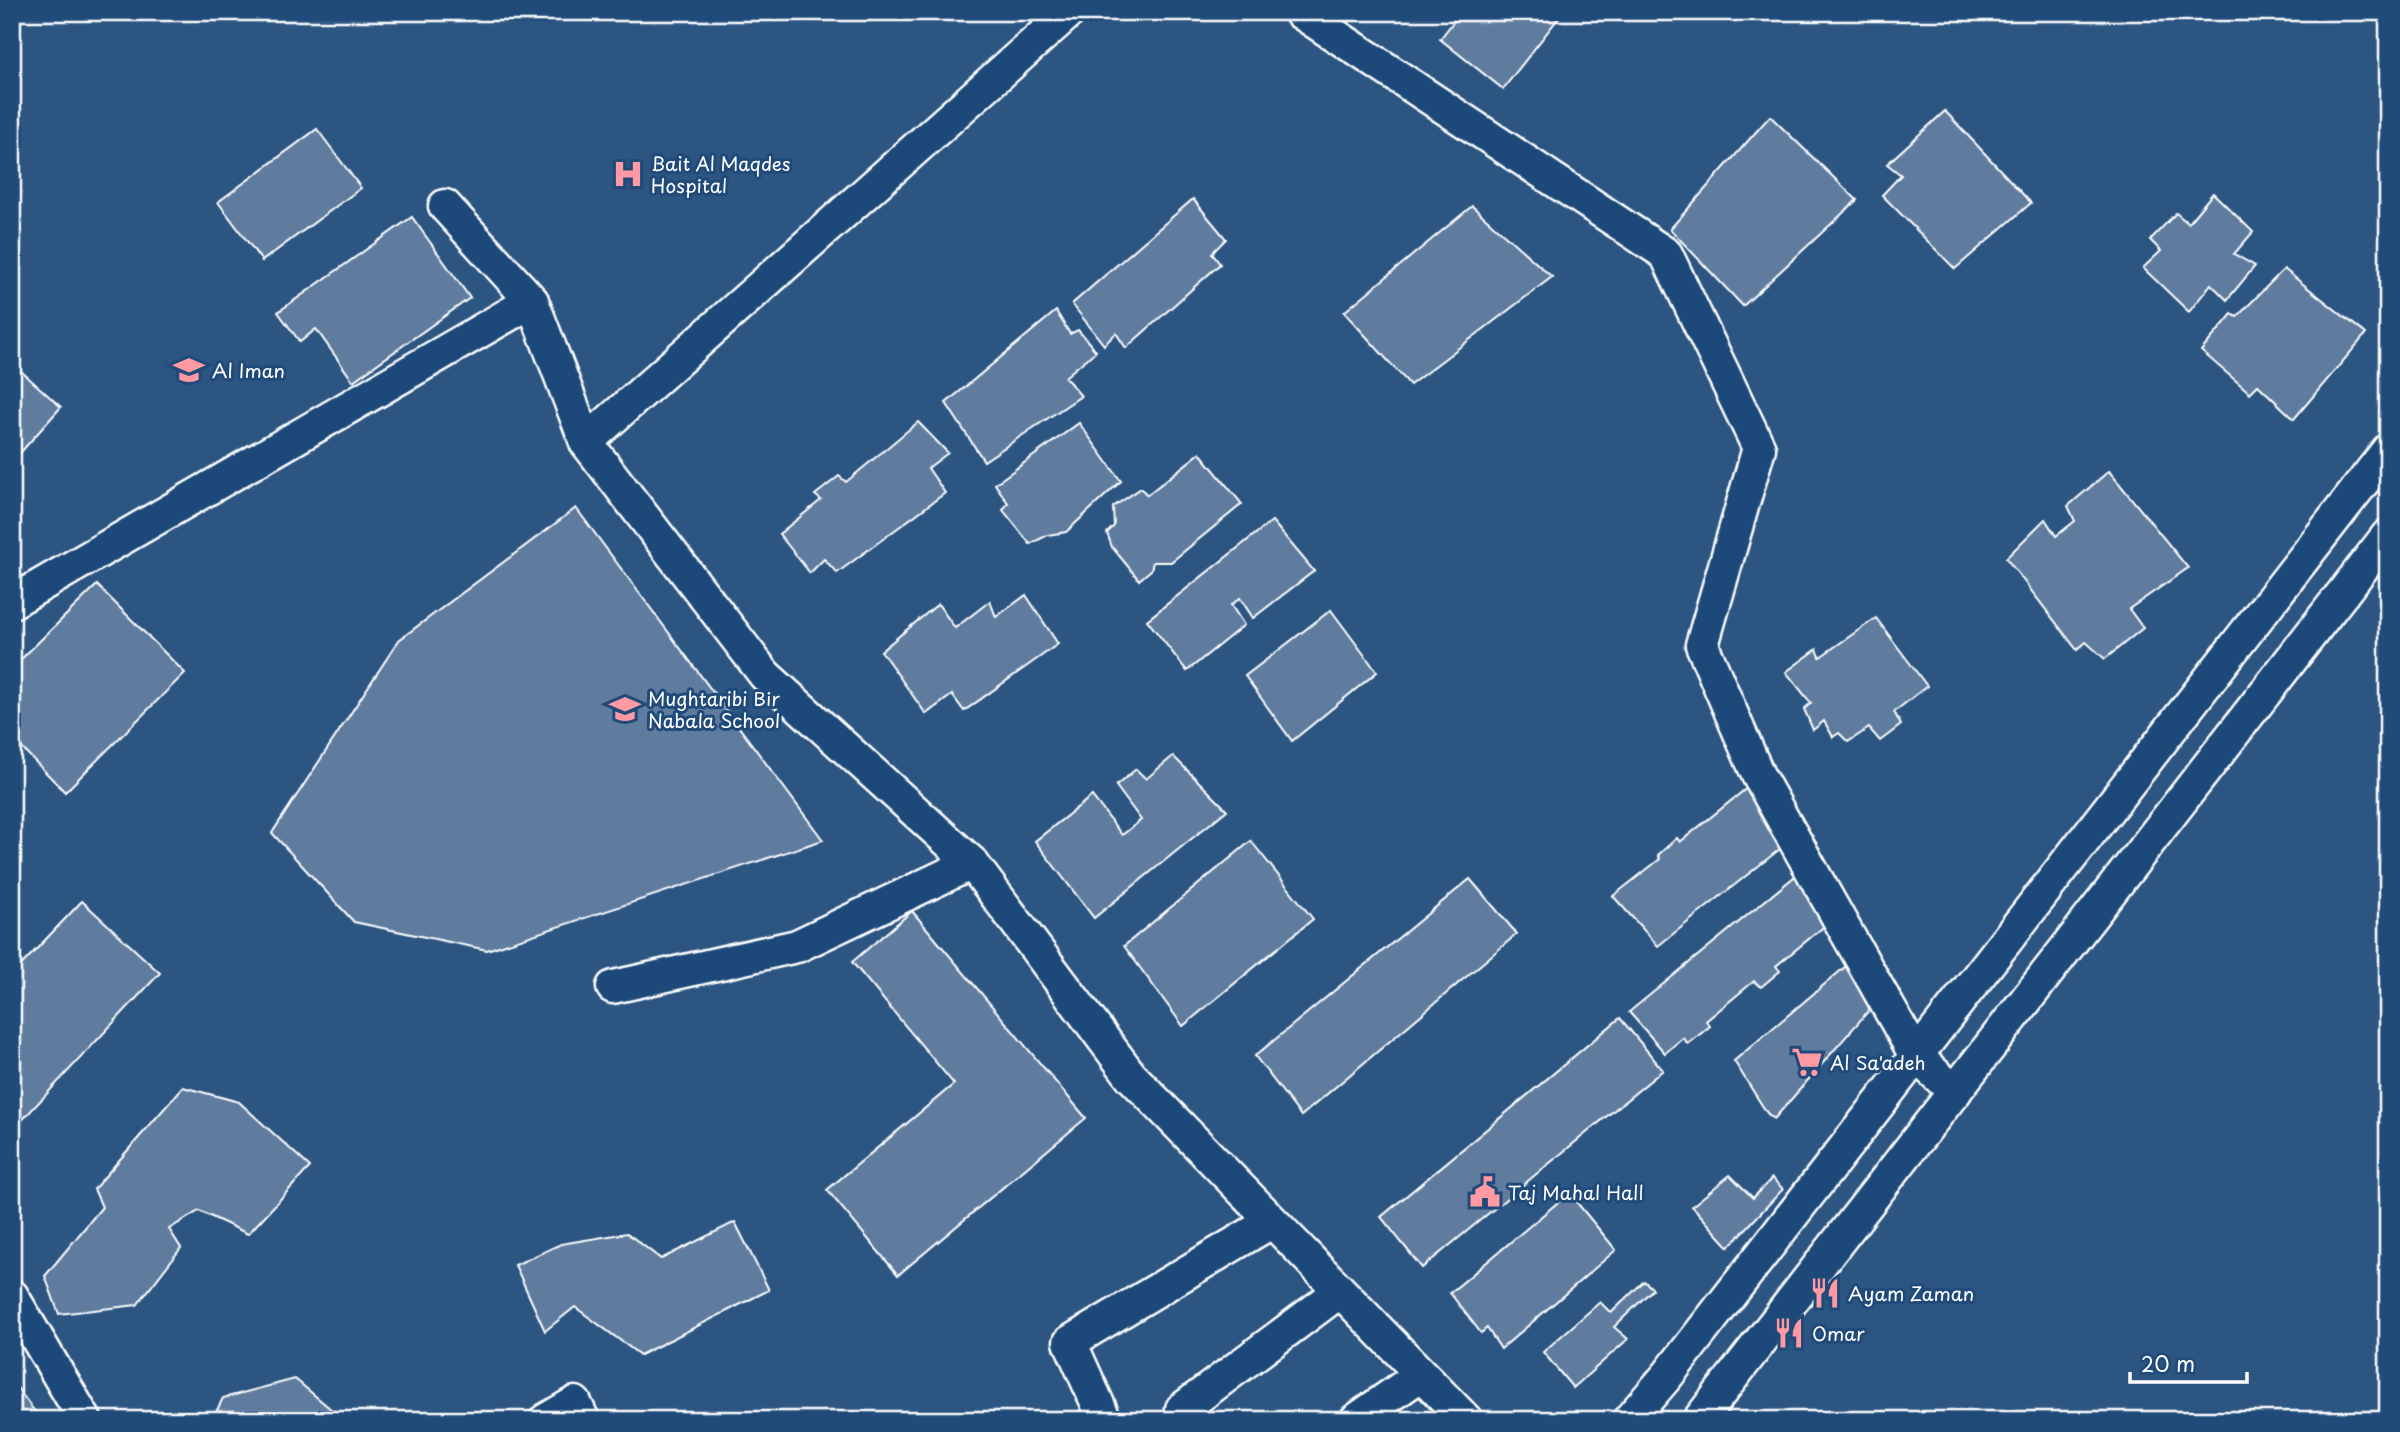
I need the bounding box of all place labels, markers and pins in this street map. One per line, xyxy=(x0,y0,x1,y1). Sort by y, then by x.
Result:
place label: Bait Al Maqdes Hospital xyxy=(651,149,791,199)
hospital icon: Bait Al Maqdes Hospital xyxy=(611,157,645,191)
school or university icon: Al Iman xyxy=(172,353,206,387)
place label: Al Iman xyxy=(212,356,285,384)
place label: Mughtaribi Bir Nabala School xyxy=(648,684,780,734)
school or university icon: Mughtaribi Bir Nabala School xyxy=(608,692,642,726)
supermarket icon: Al Sa'adeh xyxy=(1790,1045,1824,1079)
place label: Al Sa'adeh xyxy=(1830,1048,1926,1076)
public building icon: Taj Mahal Hall xyxy=(1468,1175,1502,1209)
place label: Taj Mahal Hall xyxy=(1508,1178,1644,1206)
restaurant icon: Ayam Zaman xyxy=(1808,1276,1842,1310)
place label: Ayam Zaman xyxy=(1848,1279,1974,1307)
restaurant icon: Omar xyxy=(1772,1316,1806,1350)
place label: Omar xyxy=(1812,1319,1865,1347)

